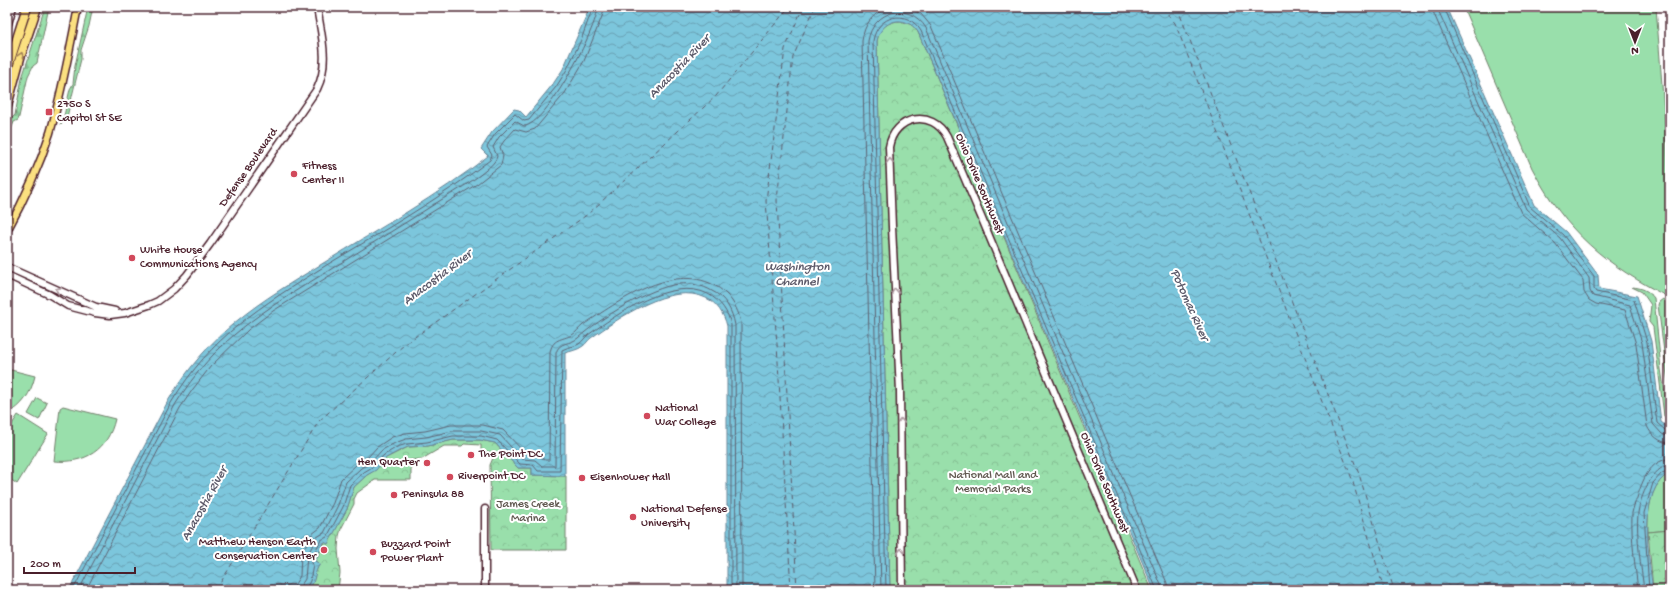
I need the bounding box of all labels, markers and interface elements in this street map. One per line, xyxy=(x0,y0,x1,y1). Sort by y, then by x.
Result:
north arrow xyxy=(1615,22,1655,62)
water label: Anacostia River xyxy=(646,31,716,102)
text: N xyxy=(1631,44,1639,56)
one-way arrow xyxy=(16,52,25,59)
place label: 2750 S Capitol St SE xyxy=(57,98,122,126)
marker: 2750 S Capitol St SE xyxy=(44,107,54,117)
street label: Defense Boulevard xyxy=(216,125,282,211)
street label: Ohio Drive Southwest xyxy=(951,132,1007,237)
one-way arrow xyxy=(886,158,894,164)
place label: Fitness Center II xyxy=(301,160,344,188)
marker: Fitness Center II xyxy=(289,169,299,179)
place label: White House Communications Agency xyxy=(140,244,257,272)
water label: Anacostia River xyxy=(401,246,477,309)
marker: White House Communications Agency xyxy=(127,253,137,263)
water label: Washington Channel xyxy=(765,260,830,290)
water label: Potomac River xyxy=(1167,267,1212,345)
one-way arrow xyxy=(55,286,62,294)
one-way arrow xyxy=(891,288,899,294)
place label: National War College xyxy=(655,402,717,430)
marker: National War College xyxy=(642,411,652,421)
one-way arrow xyxy=(896,418,905,424)
street label: Ohio Drive Southwest xyxy=(1076,431,1132,536)
place label: The Point DC xyxy=(478,448,544,462)
marker: The Point DC xyxy=(466,450,476,460)
place label: Hen Quarter xyxy=(357,456,421,470)
marker: Hen Quarter xyxy=(422,458,432,468)
water label: Anacostia River xyxy=(179,462,233,544)
park label: National Mall and Memorial Parks xyxy=(949,469,1038,497)
place label: Riverpoint DC xyxy=(458,470,527,484)
place label: Eisenhower Hall xyxy=(590,471,671,485)
marker: Riverpoint DC xyxy=(445,472,455,482)
marker: Eisenhower Hall xyxy=(577,473,587,483)
place label: Peninsula 88 xyxy=(401,488,465,502)
marker: Peninsula 88 xyxy=(389,490,399,500)
park label: James Creek Marina xyxy=(496,498,561,526)
place label: National Defense University xyxy=(641,503,728,531)
marker: National Defense University xyxy=(628,512,638,522)
place label: Matthew Henson Earth Conservation Center xyxy=(199,536,318,564)
place label: Buzzard Point Power Plant xyxy=(380,538,451,566)
marker: Matthew Henson Earth Conservation Center xyxy=(319,545,329,555)
marker: Buzzard Point Power Plant xyxy=(368,547,378,557)
one-way arrow xyxy=(897,548,905,554)
scale bar xyxy=(24,549,135,575)
text: 200 m xyxy=(30,558,61,572)

